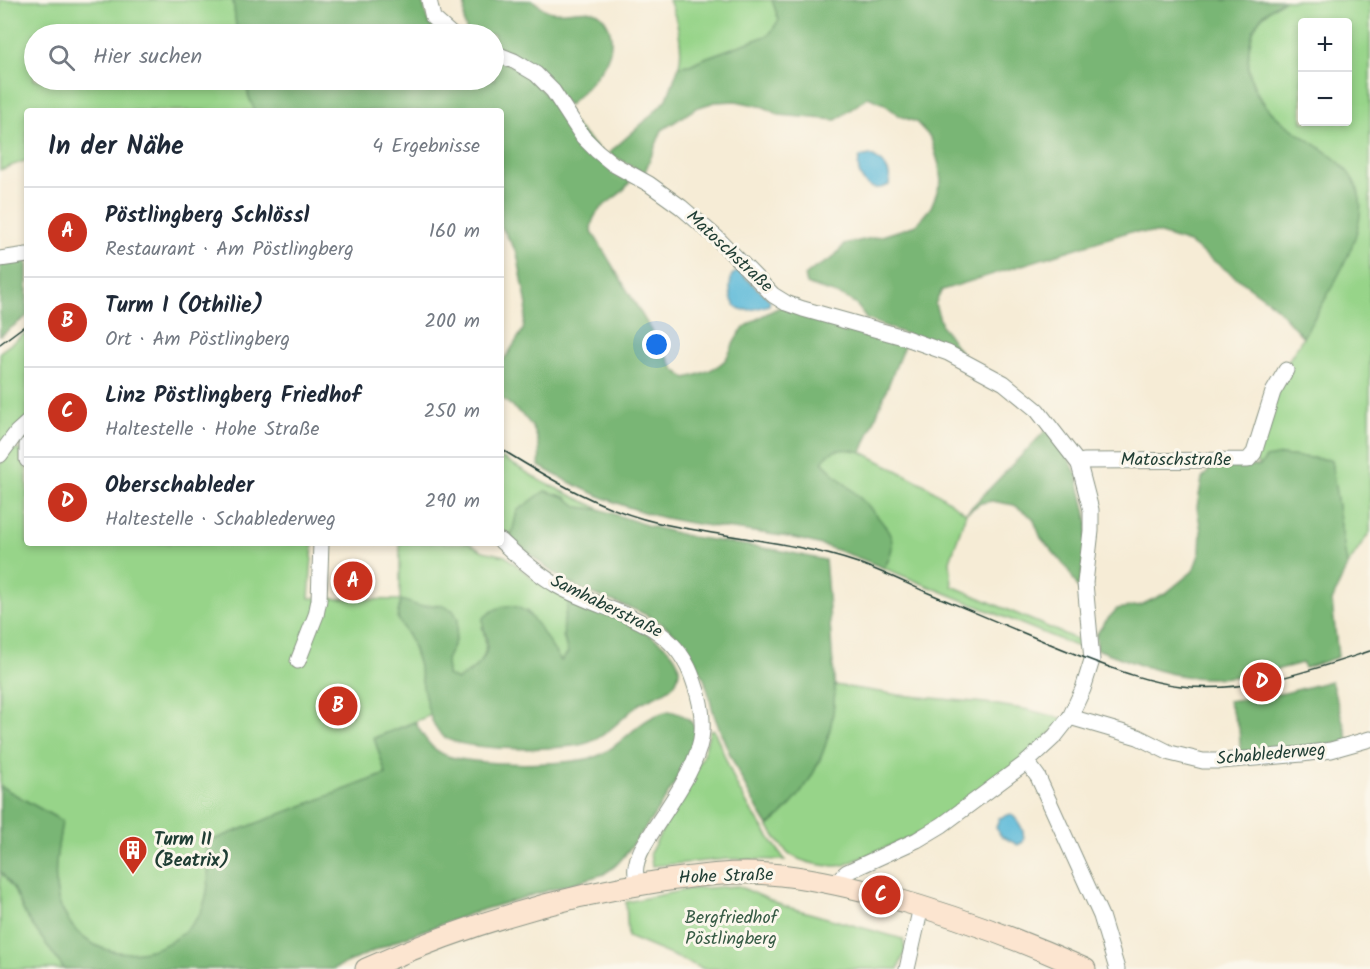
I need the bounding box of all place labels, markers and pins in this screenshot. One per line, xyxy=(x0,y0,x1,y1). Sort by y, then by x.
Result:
pin: A xyxy=(334,558,372,604)
pin: D xyxy=(1242,660,1282,704)
pin: B xyxy=(318,684,358,728)
place label: Turm II (Beatrix) xyxy=(154,826,229,876)
building icon: Turm II (Beatrix) xyxy=(117,834,149,876)
pin: C xyxy=(862,872,900,918)

